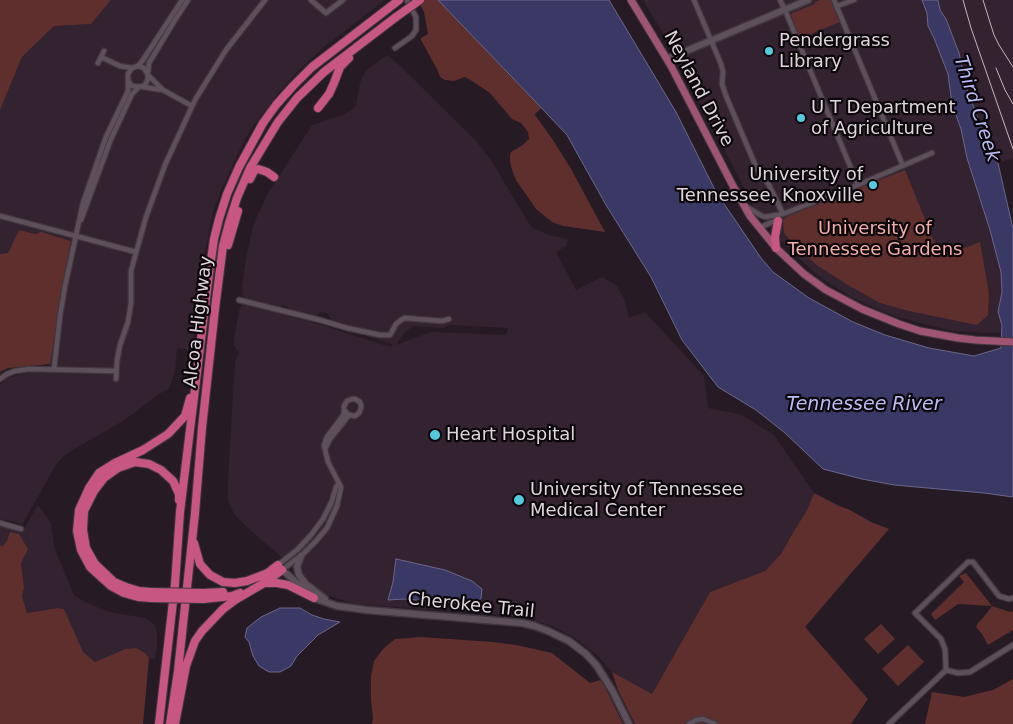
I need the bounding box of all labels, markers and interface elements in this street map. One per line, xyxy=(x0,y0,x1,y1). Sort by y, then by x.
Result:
street label: Neyland Drive xyxy=(658,28,738,150)
place label: Pendergrass Library xyxy=(779,30,890,72)
marker: Pendergrass Library xyxy=(763,45,775,57)
water label: Third Creek xyxy=(948,53,1004,165)
place label: U T Department of Agriculture xyxy=(811,97,956,140)
marker: U T Department of Agriculture xyxy=(795,112,807,124)
place label: University of Tennessee, Knoxville xyxy=(677,164,863,206)
marker: University of Tennessee, Knoxville xyxy=(867,179,879,191)
park label: University of Tennessee Gardens xyxy=(788,218,962,260)
street label: Alcoa Highway xyxy=(180,255,218,389)
water label: Tennessee River xyxy=(786,394,942,416)
place label: Heart Hospital xyxy=(446,424,575,446)
marker: Heart Hospital xyxy=(428,428,442,442)
place label: University of Tennessee Medical Center xyxy=(530,479,743,522)
marker: University of Tennessee Medical Center xyxy=(512,493,526,507)
street label: Cherokee Trail xyxy=(406,589,536,623)

